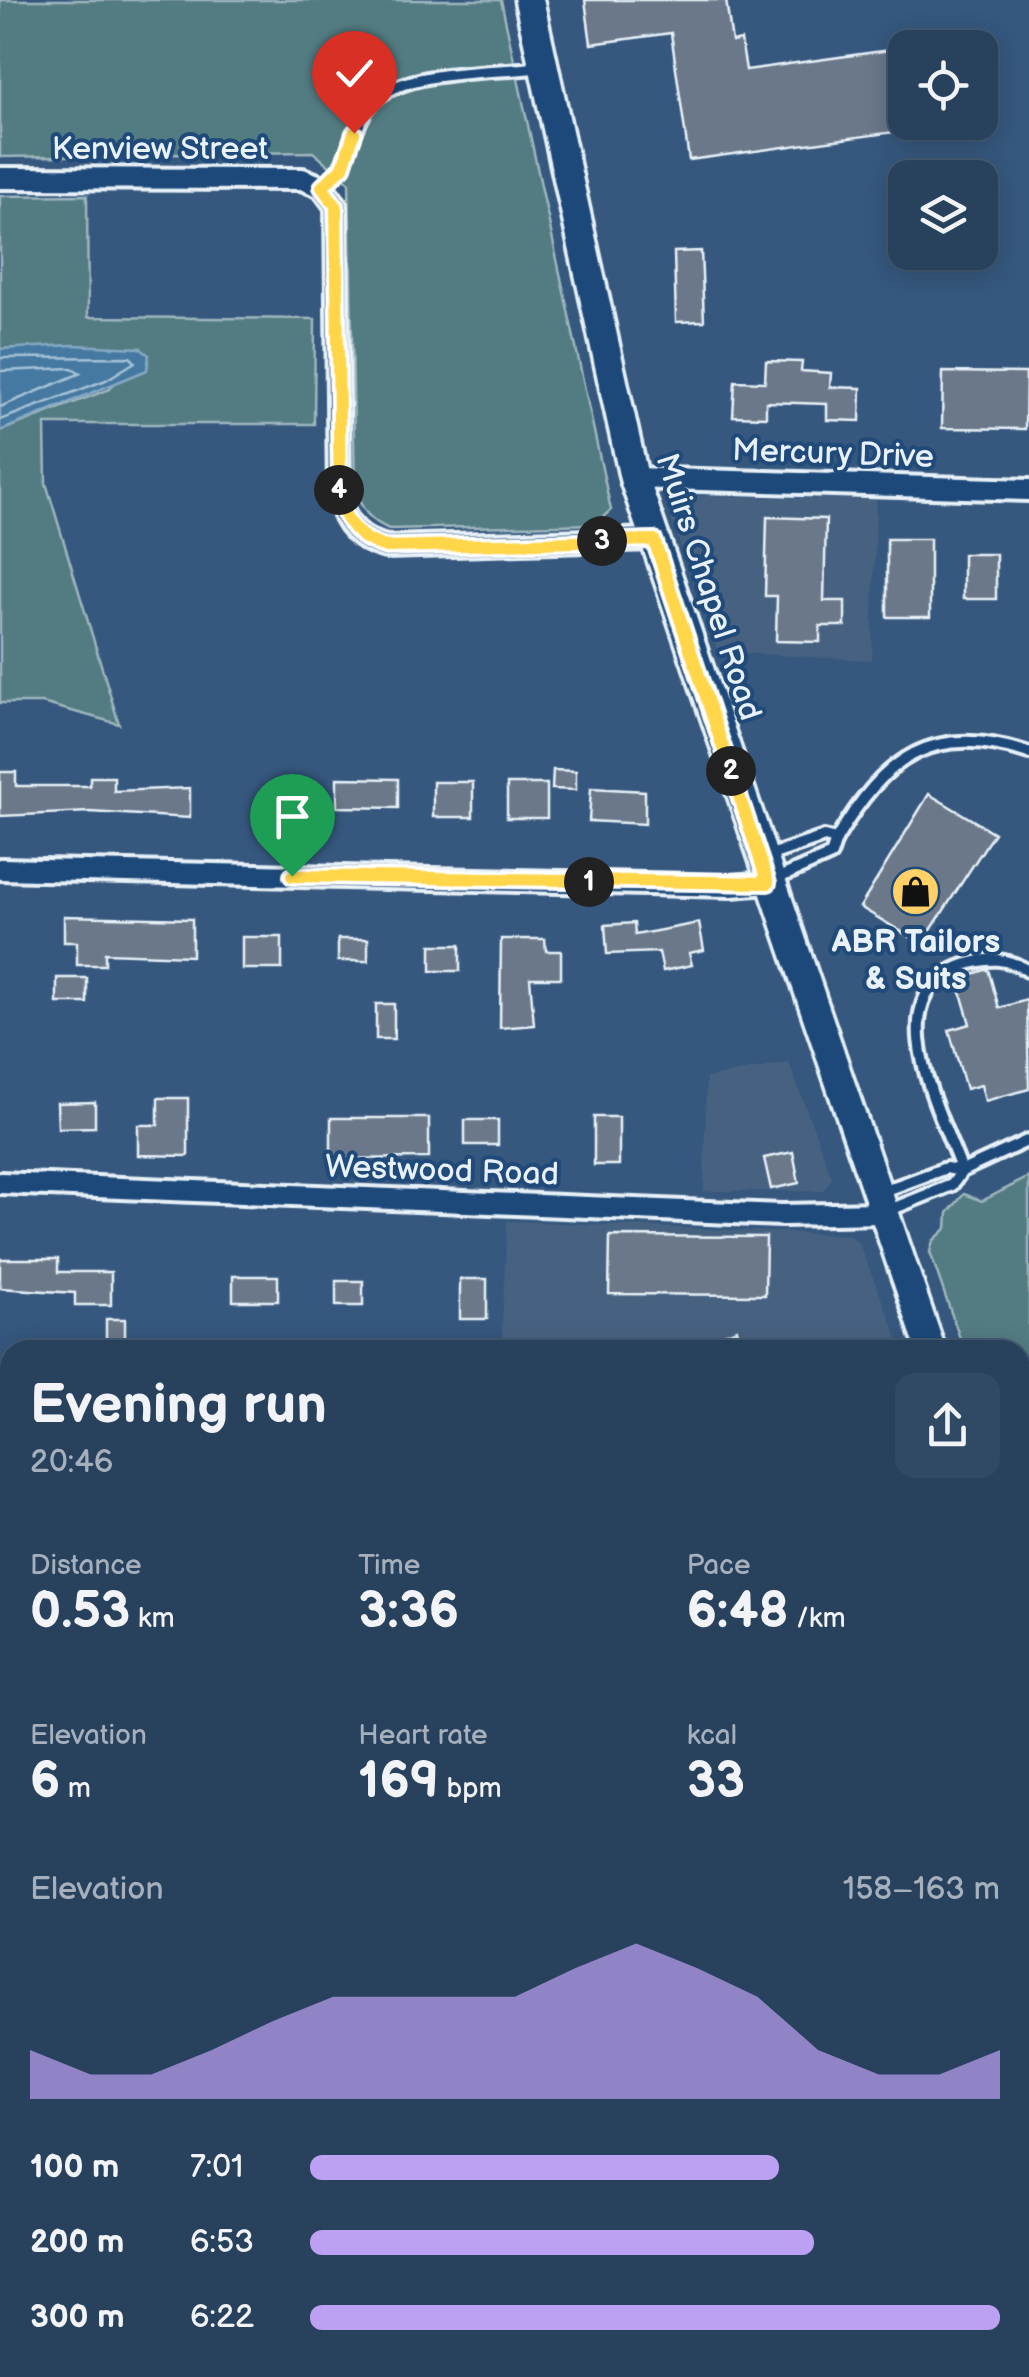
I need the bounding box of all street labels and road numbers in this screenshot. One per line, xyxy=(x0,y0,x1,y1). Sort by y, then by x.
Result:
street label: Kenview Street xyxy=(52,130,268,169)
street label: Mercury Drive xyxy=(731,431,935,477)
street label: Muirs Chapel Road xyxy=(646,449,770,725)
street label: Westwood Road xyxy=(324,1147,560,1195)

